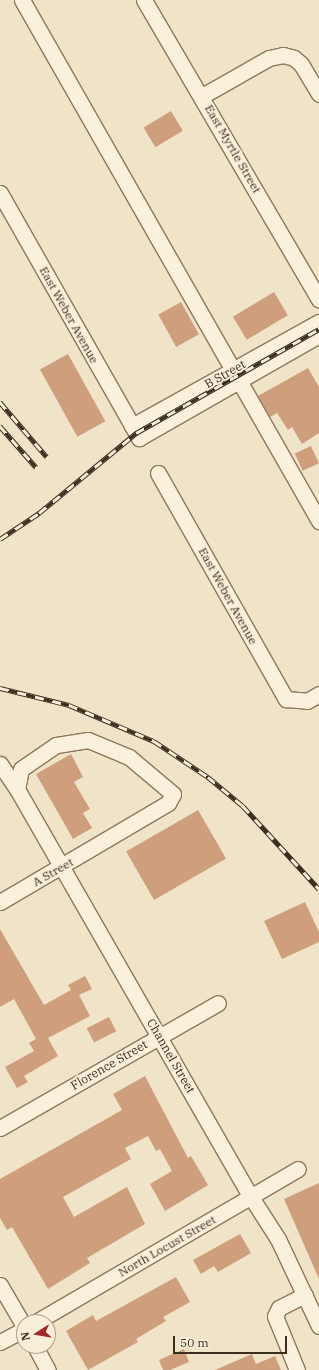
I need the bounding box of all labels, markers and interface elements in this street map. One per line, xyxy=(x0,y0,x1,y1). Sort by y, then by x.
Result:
street label: East Myrtle Street xyxy=(202,102,264,196)
street label: East Weber Avenue xyxy=(36,264,102,366)
street label: B Street xyxy=(202,357,248,391)
street label: East Weber Avenue xyxy=(195,545,261,647)
street label: A Street xyxy=(30,855,76,889)
street label: Channel Street xyxy=(144,1016,198,1096)
street label: Florence Street xyxy=(68,1037,150,1093)
street label: North Locust Street xyxy=(116,1212,218,1280)
north arrow xyxy=(16,1314,56,1354)
scale bar xyxy=(175,1328,289,1354)
text: N xyxy=(17,1331,33,1342)
text: 50 m xyxy=(180,1335,209,1350)

